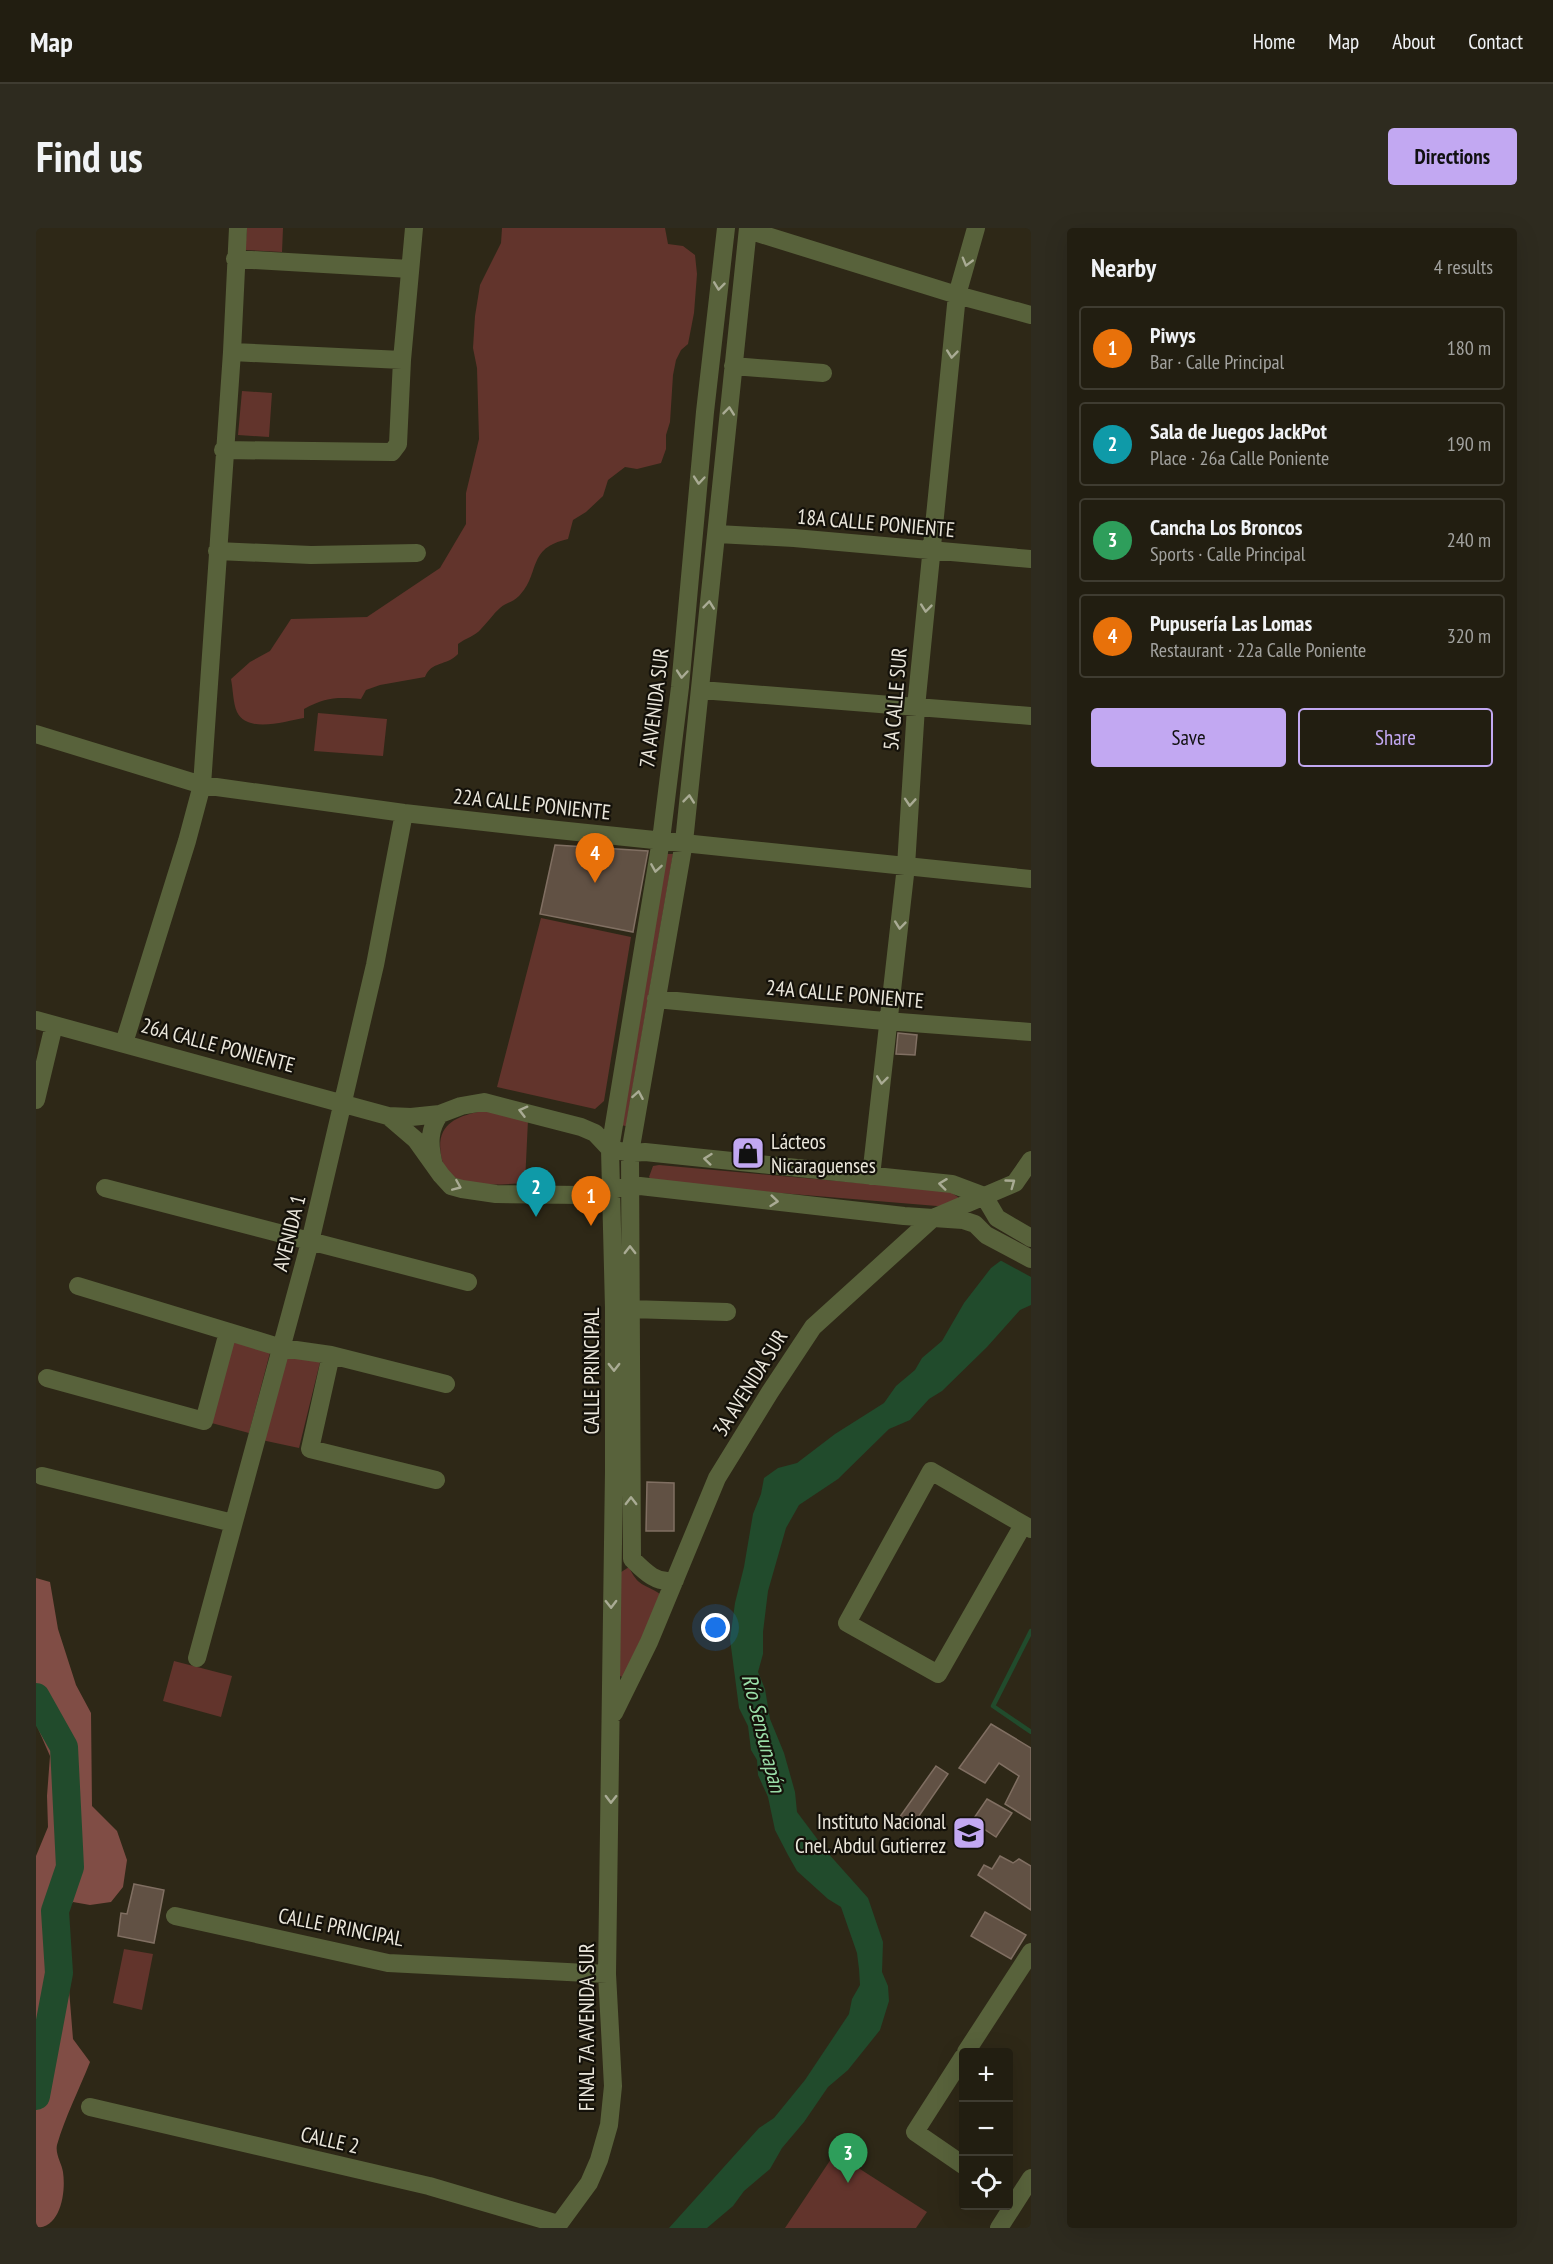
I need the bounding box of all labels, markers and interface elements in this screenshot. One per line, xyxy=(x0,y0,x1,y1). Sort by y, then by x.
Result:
text: Map xyxy=(30,23,73,60)
text: Home xyxy=(1253,28,1295,55)
text: Map xyxy=(1328,28,1359,55)
text: About xyxy=(1392,28,1435,55)
text: Contact xyxy=(1468,28,1523,55)
button: Directions xyxy=(1388,128,1517,185)
text: Find us xyxy=(36,129,143,184)
text: Nearby xyxy=(1091,251,1156,284)
text: 4 results xyxy=(1434,254,1493,280)
one-way arrow xyxy=(962,256,974,267)
one-way arrow xyxy=(713,282,726,291)
text: Piwys xyxy=(1150,321,1196,349)
text: 1 xyxy=(1108,335,1117,361)
text: 180 m xyxy=(1447,335,1491,361)
one-way arrow xyxy=(946,349,958,358)
text: Bar · Calle Principal xyxy=(1150,349,1284,375)
one-way arrow xyxy=(722,407,735,416)
text: Sala de Juegos JackPot xyxy=(1150,417,1327,445)
text: 2 xyxy=(1108,431,1117,457)
text: 190 m xyxy=(1447,431,1491,457)
text: Place · 26a Calle Poniente xyxy=(1150,445,1329,471)
one-way arrow xyxy=(693,475,706,485)
street label: 18A CALLE PONIENTE xyxy=(796,503,956,543)
text: Cancha Los Broncos xyxy=(1150,513,1303,541)
text: 3 xyxy=(1108,527,1117,553)
text: 240 m xyxy=(1447,527,1491,553)
text: Sports · Calle Principal xyxy=(1150,541,1305,567)
one-way arrow xyxy=(702,601,715,610)
one-way arrow xyxy=(920,603,933,612)
text: Pupusería Las Lomas xyxy=(1150,609,1312,637)
text: 4 xyxy=(1108,623,1117,649)
text: 320 m xyxy=(1447,623,1491,649)
text: Restaurant · 22a Calle Poniente xyxy=(1150,637,1366,663)
street label: 5A CALLE SUR xyxy=(877,646,913,752)
street label: 7A AVENIDA SUR xyxy=(633,647,675,769)
one-way arrow xyxy=(676,670,689,679)
button: Save xyxy=(1091,708,1286,767)
button: Share xyxy=(1298,708,1493,767)
street label: 22A CALLE PONIENTE xyxy=(452,782,612,826)
one-way arrow xyxy=(682,795,695,804)
one-way arrow xyxy=(904,797,917,806)
pin: 4 xyxy=(576,834,614,883)
one-way arrow xyxy=(650,862,663,872)
one-way arrow xyxy=(894,920,907,929)
street label: 24A CALLE PONIENTE xyxy=(765,974,925,1014)
street label: 26A CALLE PONIENTE xyxy=(138,1011,298,1079)
one-way arrow xyxy=(877,1075,889,1084)
one-way arrow xyxy=(632,1090,644,1100)
one-way arrow xyxy=(518,1106,529,1118)
place label: Lácteos Nicaraguenses xyxy=(771,1128,876,1179)
shop icon: Lácteos Nicaraguenses xyxy=(730,1135,766,1171)
one-way arrow xyxy=(703,1153,712,1165)
pin: 2 xyxy=(516,1168,556,1217)
pin: 1 xyxy=(572,1176,610,1226)
one-way arrow xyxy=(939,1178,948,1190)
one-way arrow xyxy=(451,1179,462,1191)
one-way arrow xyxy=(1005,1179,1016,1190)
street label: AVENIDA 1 xyxy=(266,1192,312,1274)
one-way arrow xyxy=(769,1194,779,1207)
one-way arrow xyxy=(624,1246,637,1255)
street label: CALLE PRINCIPAL xyxy=(578,1307,605,1435)
street label: 3A AVENIDA SUR xyxy=(707,1325,793,1441)
one-way arrow xyxy=(608,1362,620,1371)
one-way arrow xyxy=(625,1496,637,1505)
one-way arrow xyxy=(605,1599,618,1608)
your location xyxy=(701,1613,730,1642)
water label: Río Sensunapán xyxy=(736,1671,793,1796)
one-way arrow xyxy=(604,1794,617,1803)
place label: Instituto Nacional Cnel. Abdul Gutierrez xyxy=(795,1808,946,1859)
school or university icon: Instituto Nacional Cnel. Abdul Gutierrez xyxy=(951,1815,987,1851)
street label: CALLE PRINCIPAL xyxy=(276,1902,406,1952)
street label: FINAL 7A AVENIDA SUR xyxy=(573,1943,600,2111)
map controls xyxy=(959,2048,1013,2210)
button: + xyxy=(959,2048,1013,2102)
button: − xyxy=(959,2102,1013,2156)
street label: CALLE 2 xyxy=(298,2120,362,2160)
pin: 3 xyxy=(828,2134,868,2183)
button: locate xyxy=(959,2156,1013,2210)

